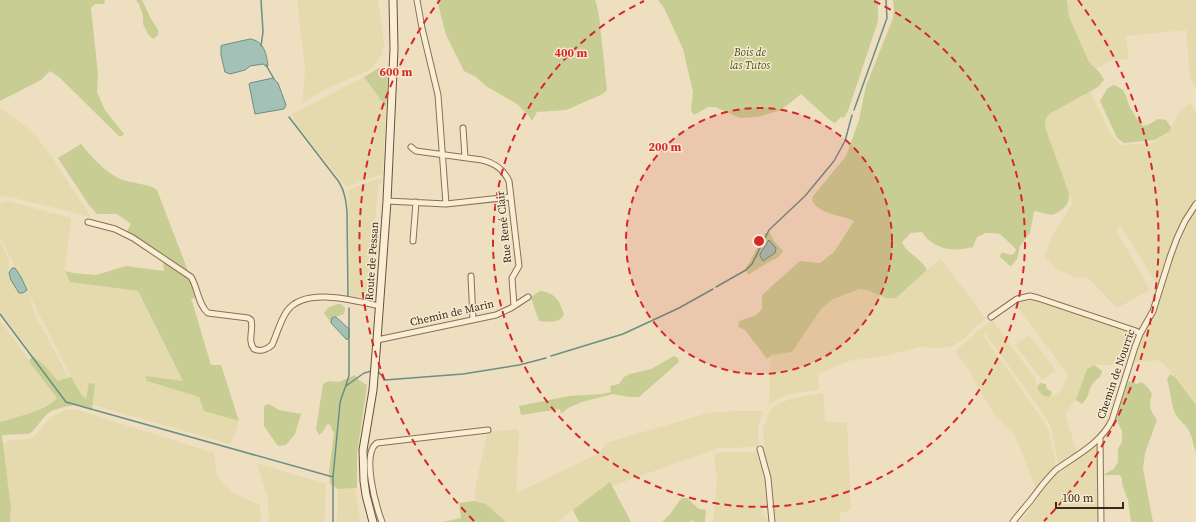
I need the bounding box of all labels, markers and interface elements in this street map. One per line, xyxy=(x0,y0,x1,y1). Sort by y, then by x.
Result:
text: 400 m xyxy=(555,45,588,61)
park label: Bois de las Tutos xyxy=(730,45,770,73)
text: 600 m xyxy=(380,64,413,80)
text: 200 m xyxy=(649,139,682,155)
street label: Rue René Clair xyxy=(493,190,515,264)
street label: Route de Pessan xyxy=(362,221,382,301)
centre of rings xyxy=(752,234,766,248)
street label: Chemin de Marin xyxy=(408,296,496,330)
street label: Chemin de Nourric xyxy=(1094,326,1139,421)
scale bar xyxy=(1056,484,1123,510)
text: 100 m xyxy=(1062,490,1094,506)

